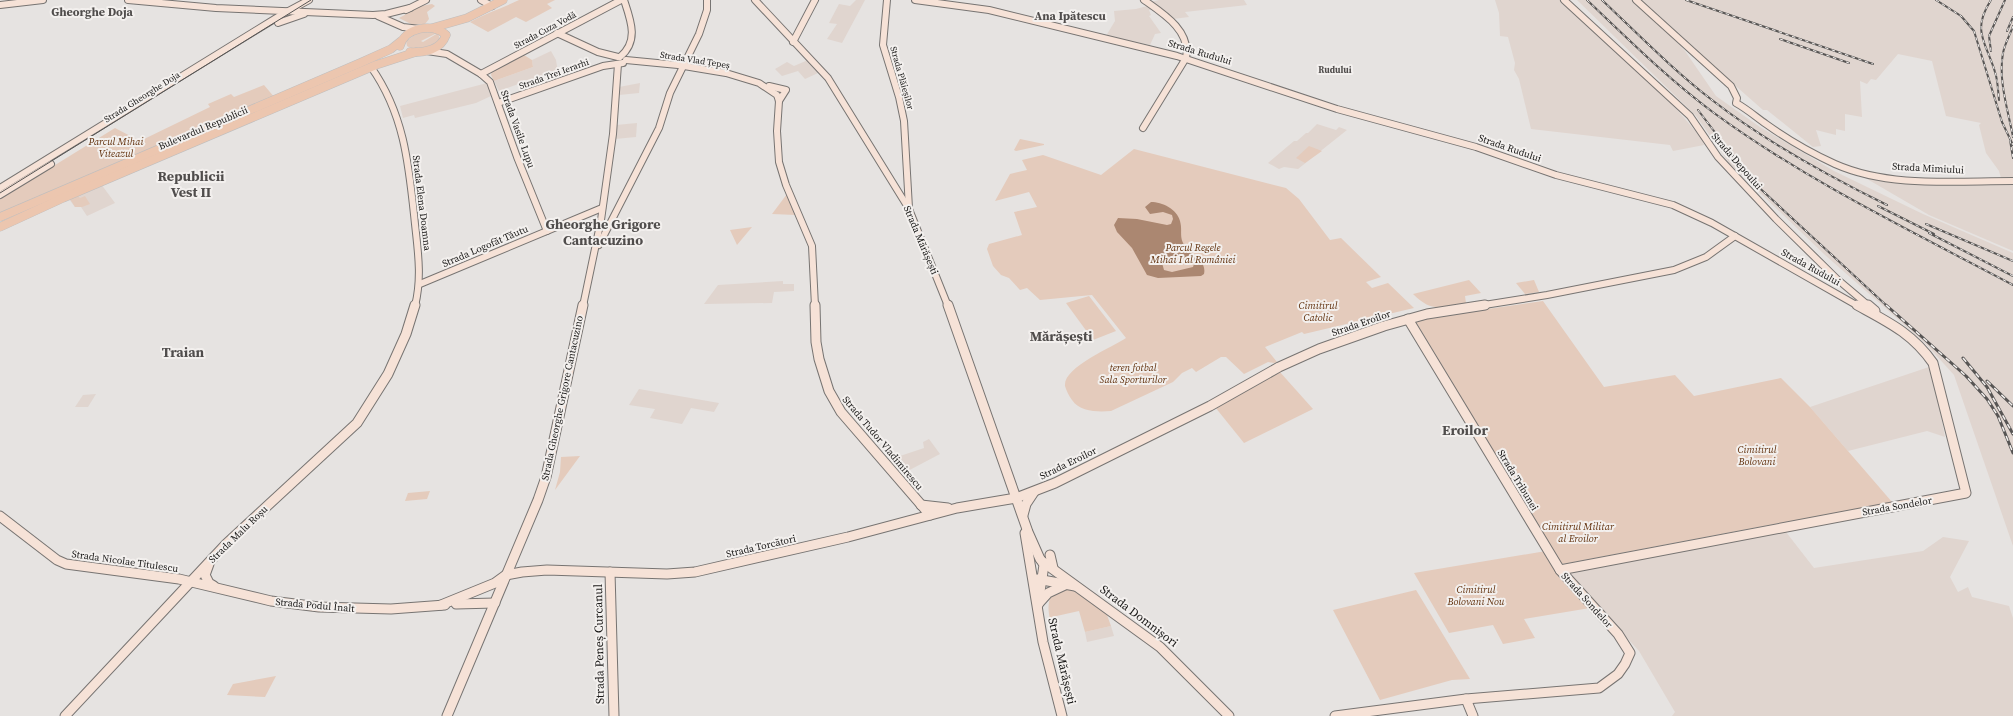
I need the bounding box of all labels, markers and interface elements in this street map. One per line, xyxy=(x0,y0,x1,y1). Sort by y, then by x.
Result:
district label: Gheorghe Doja xyxy=(51,4,133,20)
street label: Strada Cuza Vodă xyxy=(512,8,579,51)
district label: Ana Ipătescu xyxy=(1034,8,1107,24)
street label: Strada Rudului xyxy=(1167,36,1233,68)
street label: Strada Plăieșilor xyxy=(887,45,917,111)
street label: Strada Vlad Țepeș xyxy=(659,49,731,71)
street label: Strada Trei Ierarhi xyxy=(518,56,591,92)
district label: Rudului xyxy=(1318,64,1352,76)
street label: Strada Gheorghe Doja xyxy=(102,69,183,125)
street label: Strada Vasile Lupu xyxy=(498,88,538,170)
street label: Bulevardul Republicii xyxy=(156,103,250,153)
street label: Strada Depoului xyxy=(1709,130,1765,192)
street label: Strada Rudului xyxy=(1477,131,1543,165)
park label: Parcul Mihai Viteazul xyxy=(87,135,144,160)
street label: Strada Elena Doamna xyxy=(410,155,434,252)
street label: Strada Mimiului xyxy=(1892,160,1964,176)
district label: Republicii Vest II xyxy=(158,166,225,202)
street label: Strada Mărășești xyxy=(901,204,941,276)
district label: Gheorghe Grigore Cantacuzino xyxy=(545,214,661,250)
street label: Strada Logofăt Tăutu xyxy=(440,222,530,270)
park label: Parcul Regele Mihai I al României xyxy=(1150,241,1235,266)
street label: Strada Rudului xyxy=(1779,245,1843,289)
park label: Cimitirul Catolic xyxy=(1299,299,1338,324)
street label: Strada Eroilor xyxy=(1330,307,1393,339)
street label: Strada Gheorghe Grigore Cantacuzino xyxy=(538,314,586,482)
district label: Mărășești xyxy=(1030,326,1093,346)
district label: Traian xyxy=(162,342,205,362)
park label: teren fotbal Sala Sporturilor xyxy=(1099,361,1168,386)
street label: Strada Tudor Vladimirescu xyxy=(840,393,926,493)
district label: Eroilor xyxy=(1442,420,1488,440)
street label: Strada Eroilor xyxy=(1037,443,1099,482)
park label: Cimitirul Bolovani xyxy=(1737,443,1777,468)
street label: Strada Tribunei xyxy=(1495,447,1541,513)
street label: Strada Sondelor xyxy=(1861,493,1934,519)
street label: Strada Malu Roșu xyxy=(206,502,271,566)
park label: Cimitirul Militar al Eroilor xyxy=(1542,520,1615,545)
street label: Strada Torcători xyxy=(725,532,797,560)
street label: Strada Nicolae Titulescu xyxy=(71,547,179,575)
street label: Strada Sondelor xyxy=(1559,569,1616,631)
street label: Strada Domnișori xyxy=(1097,581,1182,651)
street label: Strada Peneș Curcanul xyxy=(590,583,608,704)
park label: Cimitirul Bolovani Nou xyxy=(1446,583,1505,608)
street label: Strada Podul Înalt xyxy=(275,595,356,615)
street label: Strada Mărășești xyxy=(1044,616,1080,706)

